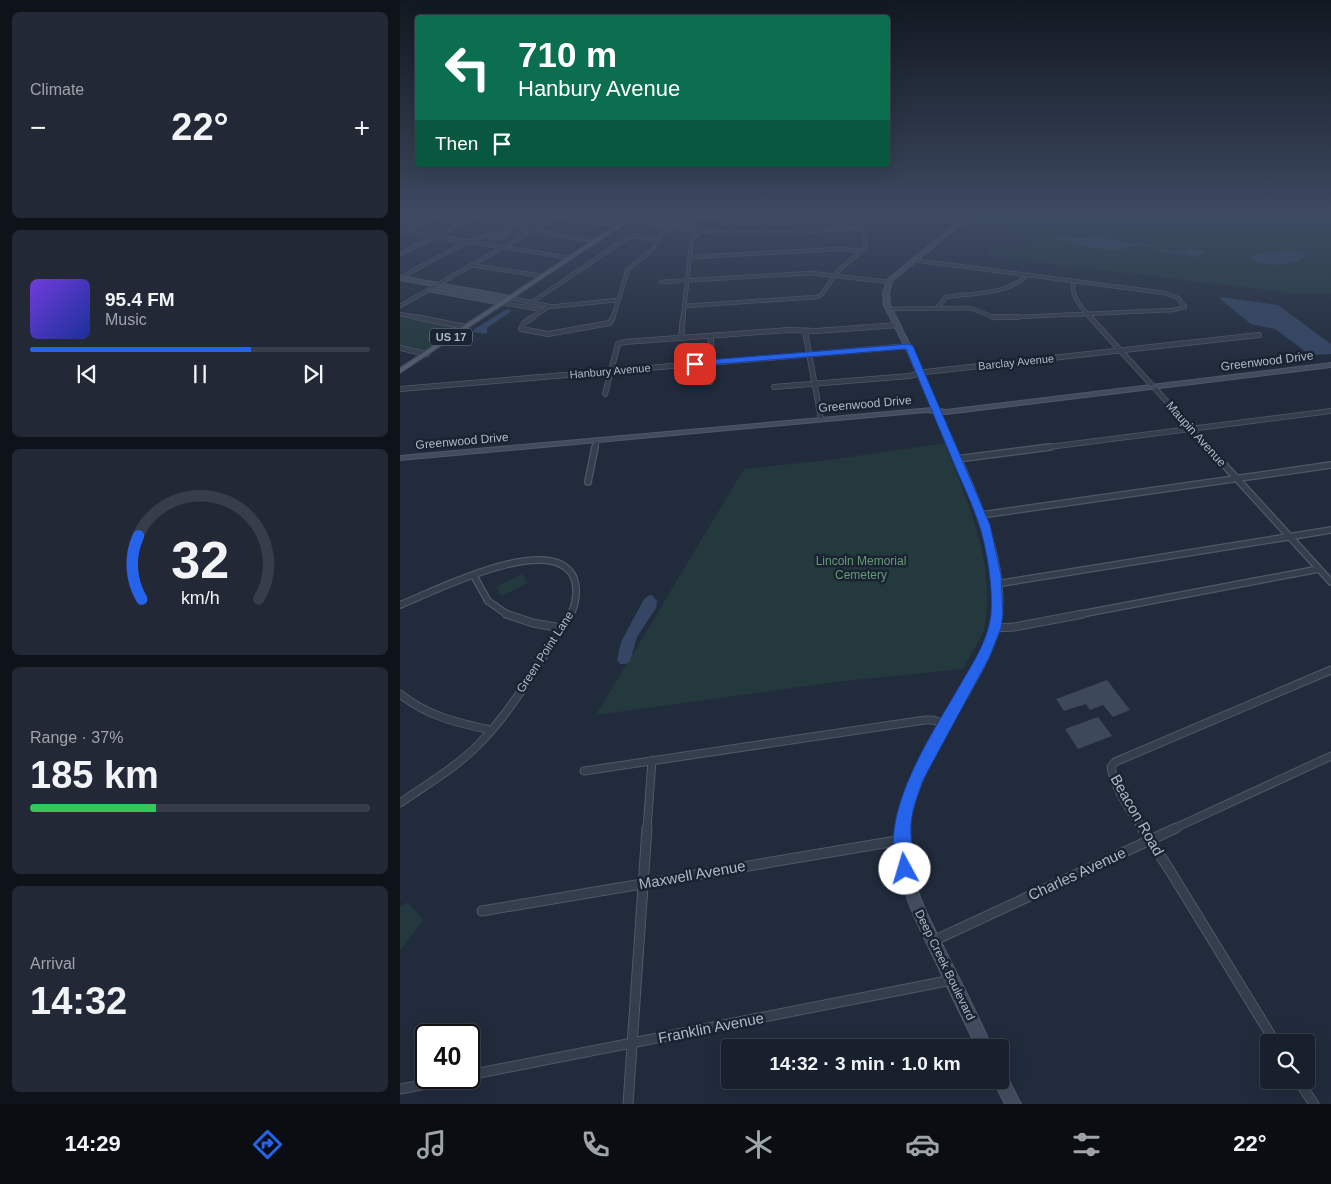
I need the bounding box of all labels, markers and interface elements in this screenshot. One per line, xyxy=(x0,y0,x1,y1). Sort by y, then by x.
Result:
icon: left xyxy=(435,35,500,100)
text: 710 m xyxy=(518,35,617,74)
text: Hanbury Avenue xyxy=(518,76,680,101)
text: Climate xyxy=(30,81,84,98)
text: 22° xyxy=(171,106,229,148)
text: − xyxy=(30,112,46,143)
text: + xyxy=(354,112,370,143)
icon: arrive xyxy=(488,130,516,158)
text: Then xyxy=(435,133,478,154)
text: 95.4 FM xyxy=(105,289,175,310)
text: Music xyxy=(105,311,147,328)
road number: US 17 xyxy=(430,328,472,346)
pin xyxy=(674,343,716,385)
street label: Greenwood Drive xyxy=(1220,348,1315,374)
icon: arrive xyxy=(681,350,709,378)
street label: Barclay Avenue xyxy=(977,352,1055,372)
icon: previous xyxy=(73,360,101,388)
icon: pause xyxy=(186,360,214,388)
icon: next xyxy=(299,360,327,388)
street label: Hanbury Avenue xyxy=(569,361,651,381)
street label: Greenwood Drive xyxy=(818,393,912,415)
street label: Maupin Avenue xyxy=(1163,399,1229,470)
street label: Greenwood Drive xyxy=(415,430,509,452)
text: 32 xyxy=(171,531,229,589)
park label: Lincoln Memorial Cemetery xyxy=(816,554,906,582)
text: km/h xyxy=(181,588,219,608)
street label: Green Point Lane xyxy=(514,608,577,695)
text: Range · 37% xyxy=(30,729,123,746)
text: 185 km xyxy=(30,754,159,796)
street label: Beacon Road xyxy=(1107,771,1168,858)
position arrow xyxy=(878,842,930,894)
street label: Charles Avenue xyxy=(1025,844,1128,904)
street label: Maxwell Avenue xyxy=(637,857,747,892)
street label: Deep Creek Boulevard xyxy=(912,907,978,1023)
text: Arrival xyxy=(30,955,75,972)
text: 14:32 xyxy=(30,980,127,1022)
street label: Franklin Avenue xyxy=(657,1009,765,1046)
speed limit sign: 40 xyxy=(415,1024,480,1089)
map controls xyxy=(1260,1034,1315,1089)
button: search xyxy=(1260,1034,1315,1089)
text: 14:32 · 3 min · 1.0 km xyxy=(769,1053,961,1074)
icon: directions xyxy=(250,1127,285,1162)
icon: music xyxy=(414,1127,449,1162)
icon: phone xyxy=(578,1127,613,1162)
icon: climate xyxy=(741,1127,776,1162)
icon: car xyxy=(905,1127,940,1162)
icon: filters xyxy=(1069,1127,1104,1162)
text: 14:29 xyxy=(64,1131,121,1156)
text: 22° xyxy=(1233,1131,1266,1156)

